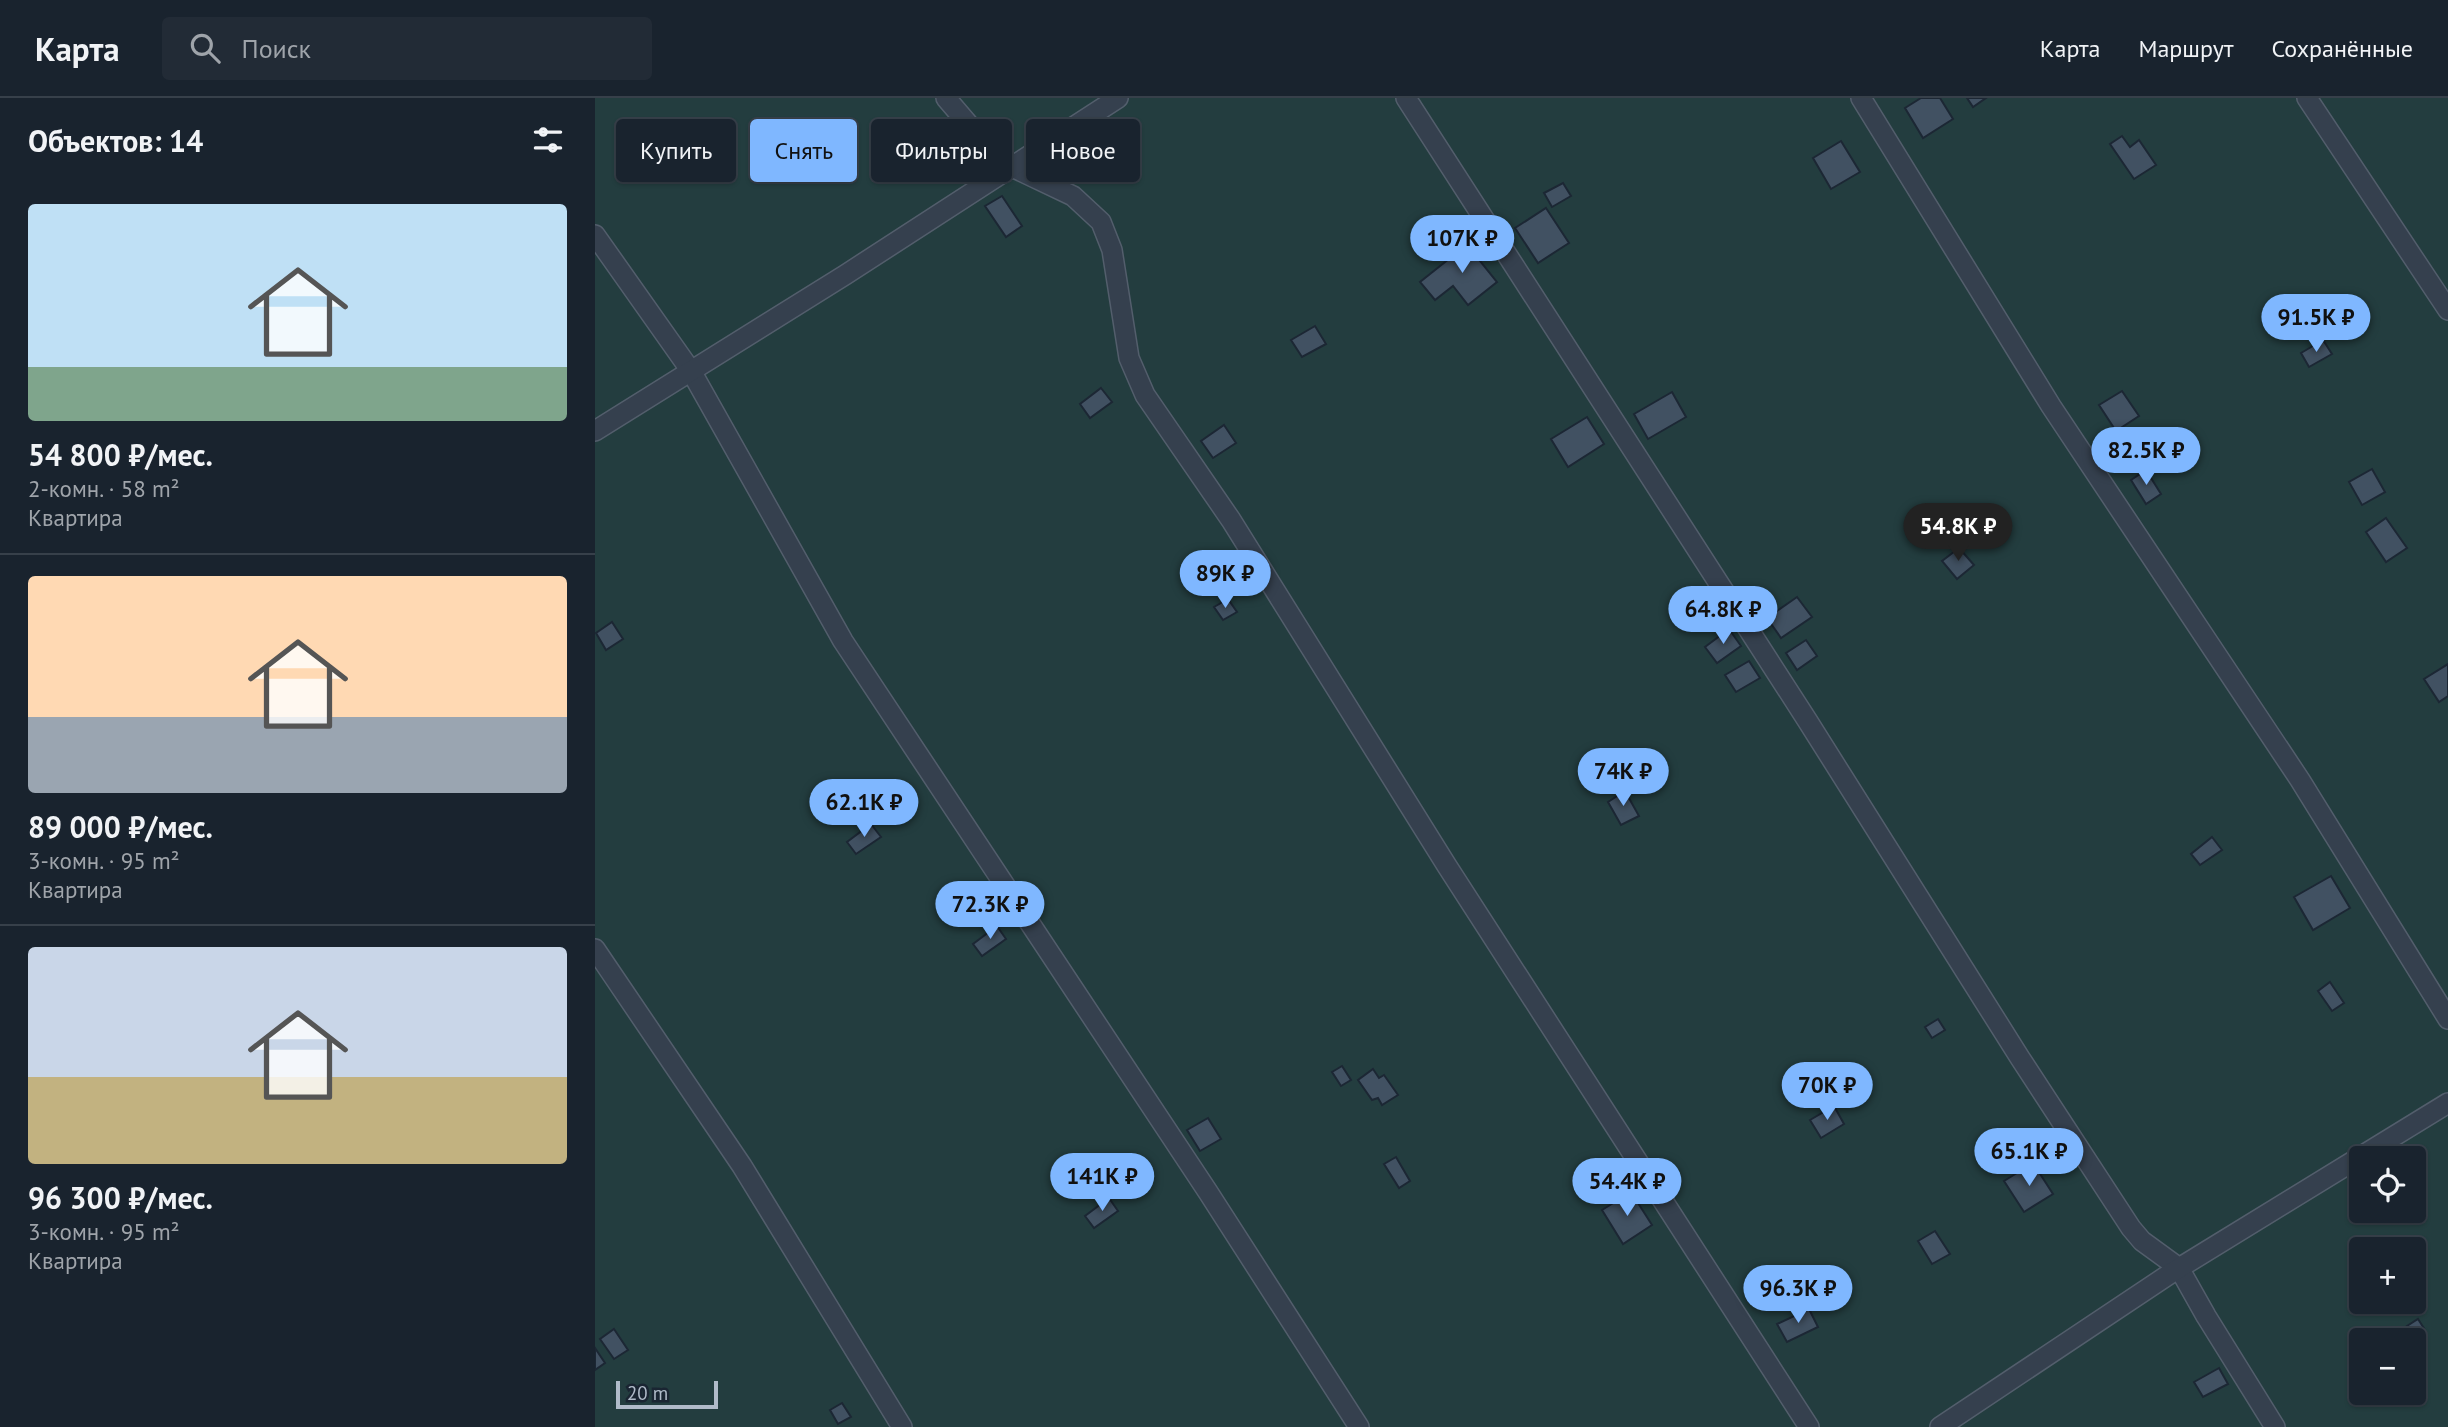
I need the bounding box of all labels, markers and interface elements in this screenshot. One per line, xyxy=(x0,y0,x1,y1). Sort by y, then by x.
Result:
search box xyxy=(162,17,652,80)
text: Карта xyxy=(35,27,120,70)
icon: search xyxy=(186,29,224,67)
text: Поиск xyxy=(242,32,311,65)
text: Карта xyxy=(2040,33,2100,64)
text: Маршрут xyxy=(2138,33,2233,64)
text: Сохранённые xyxy=(2271,33,2413,64)
chip: Купить xyxy=(616,119,736,182)
chip: Снять xyxy=(750,119,857,182)
chip: Фильтры xyxy=(871,119,1012,182)
chip: Новое xyxy=(1026,119,1140,182)
text: Объектов: 14 xyxy=(28,121,203,160)
icon: filters xyxy=(529,121,567,159)
pin: 107K ₽ xyxy=(1405,216,1519,275)
text: 107K ₽ xyxy=(1426,223,1498,252)
icon: home xyxy=(235,249,361,375)
pin: 91.5K ₽ xyxy=(2251,294,2381,354)
text: 91.5K ₽ xyxy=(2277,302,2355,331)
pin: 82.5K ₽ xyxy=(2081,428,2211,487)
text: 54 800 ₽/мес. xyxy=(28,435,213,474)
text: 82.5K ₽ xyxy=(2107,435,2185,464)
text: 2-комн. · 58 m² xyxy=(28,474,180,503)
text: Квартира xyxy=(28,503,123,532)
pin: 54.8K ₽ xyxy=(1893,504,2023,563)
text: 54.8K ₽ xyxy=(1919,511,1997,540)
pin: 89K ₽ xyxy=(1176,550,1274,610)
text: 89K ₽ xyxy=(1196,558,1254,587)
pin: 64.8K ₽ xyxy=(1658,587,1788,646)
text: 64.8K ₽ xyxy=(1684,594,1762,623)
icon: home xyxy=(235,621,361,747)
pin: 74K ₽ xyxy=(1574,748,1672,808)
text: 74K ₽ xyxy=(1594,756,1652,785)
pin: 62.1K ₽ xyxy=(799,780,929,839)
text: 62.1K ₽ xyxy=(825,787,903,816)
text: 89 000 ₽/мес. xyxy=(28,807,213,846)
text: 3-комн. · 95 m² xyxy=(28,846,180,875)
text: Квартира xyxy=(28,875,123,904)
pin: 72.3K ₽ xyxy=(925,882,1055,941)
text: 72.3K ₽ xyxy=(951,889,1029,918)
icon: home xyxy=(235,992,361,1118)
pin: 70K ₽ xyxy=(1778,1062,1876,1122)
text: 70K ₽ xyxy=(1798,1070,1856,1099)
pin: 65.1K ₽ xyxy=(1964,1128,2094,1188)
text: 65.1K ₽ xyxy=(1990,1136,2068,1165)
map controls xyxy=(2349,1146,2426,1405)
button: locate xyxy=(2349,1146,2426,1223)
pin: 141K ₽ xyxy=(1045,1154,1159,1213)
pin: 54.4K ₽ xyxy=(1562,1158,1692,1218)
text: 141K ₽ xyxy=(1066,1161,1138,1190)
text: 54.4K ₽ xyxy=(1588,1166,1666,1195)
text: 96 300 ₽/мес. xyxy=(28,1178,213,1217)
text: 3-комн. · 95 m² xyxy=(28,1217,180,1246)
button: + xyxy=(2349,1237,2426,1314)
text: Квартира xyxy=(28,1246,123,1275)
pin: 96.3K ₽ xyxy=(1733,1266,1863,1325)
text: 96.3K ₽ xyxy=(1759,1273,1837,1302)
button: − xyxy=(2349,1328,2426,1405)
scale bar xyxy=(616,1378,717,1410)
text: 20 m xyxy=(627,1381,668,1405)

